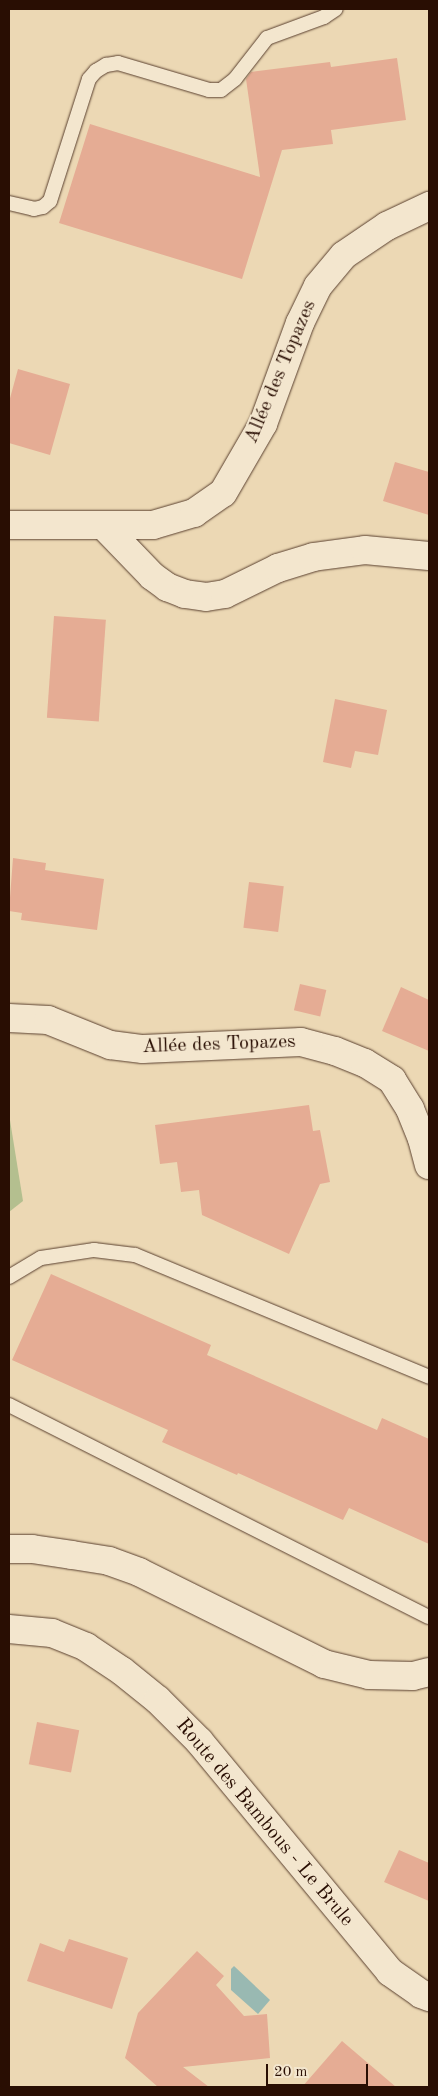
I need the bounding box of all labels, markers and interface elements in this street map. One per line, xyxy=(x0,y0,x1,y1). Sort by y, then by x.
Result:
street label: Allée des Topazes xyxy=(240,297,322,447)
street label: Allée des Topazes xyxy=(142,1030,296,1060)
street label: Route des Bambous - Le Brule xyxy=(170,1714,358,1932)
scale bar xyxy=(268,2054,370,2086)
text: 20 m xyxy=(274,2065,308,2080)

